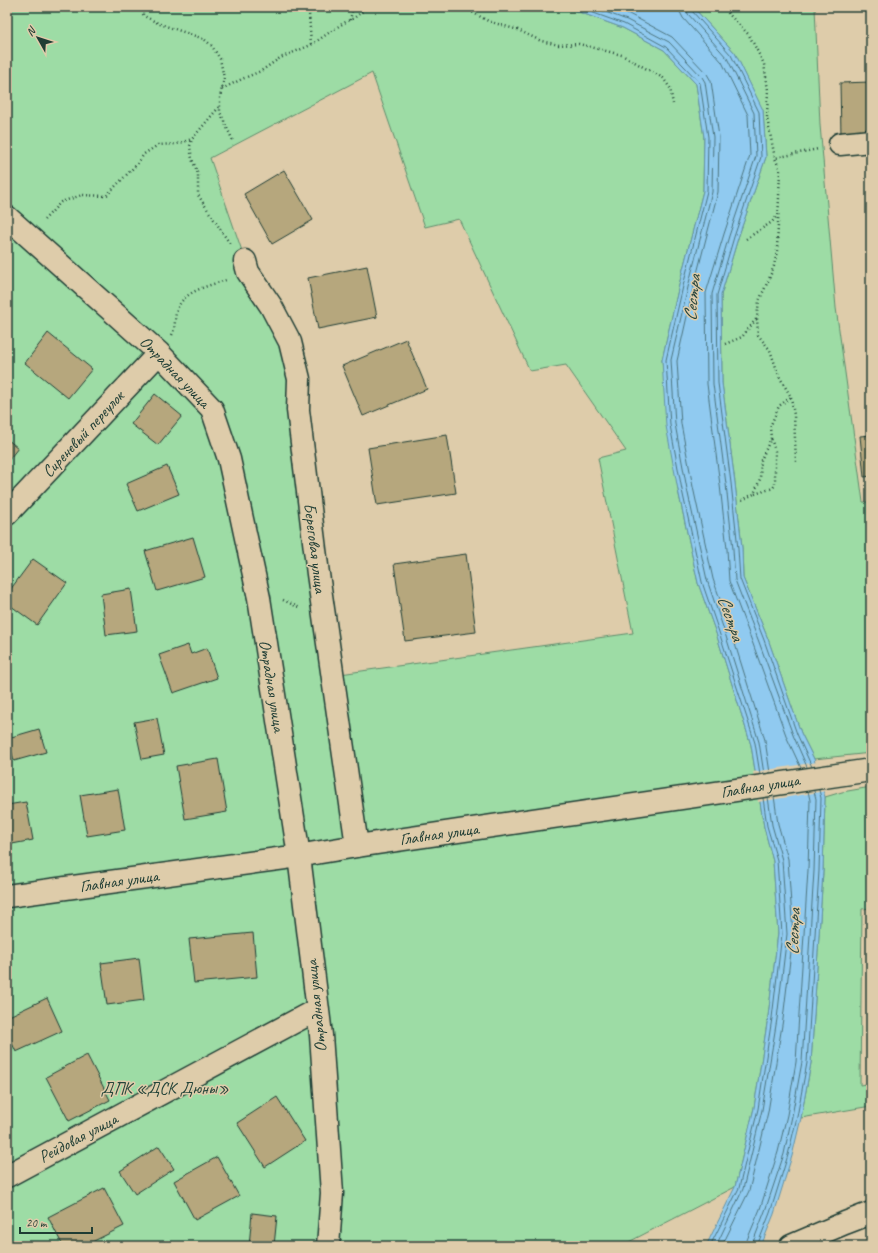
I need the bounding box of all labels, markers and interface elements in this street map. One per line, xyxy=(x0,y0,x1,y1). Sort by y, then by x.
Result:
north arrow xyxy=(18,18,58,58)
text: N xyxy=(23,23,39,39)
water label: Сестра xyxy=(679,272,706,322)
street label: Отрадная улица xyxy=(135,331,216,414)
street label: Сиреневый переулок xyxy=(38,385,130,482)
street label: Береговая улица xyxy=(299,502,331,595)
water label: Сестра xyxy=(713,593,749,645)
street label: Отрадная улица xyxy=(254,639,290,735)
street label: Главная улица xyxy=(719,769,803,803)
street label: Главная улица xyxy=(398,818,482,850)
street label: Главная улица xyxy=(78,865,162,897)
water label: Сестра xyxy=(781,907,805,956)
street label: Отрадная улица xyxy=(301,957,331,1053)
park label: ДПК «ДСК Дюны» xyxy=(101,1078,229,1099)
street label: Рейдовая улица xyxy=(35,1108,123,1168)
scale bar xyxy=(20,1209,92,1235)
text: 20 m xyxy=(26,1215,48,1231)

